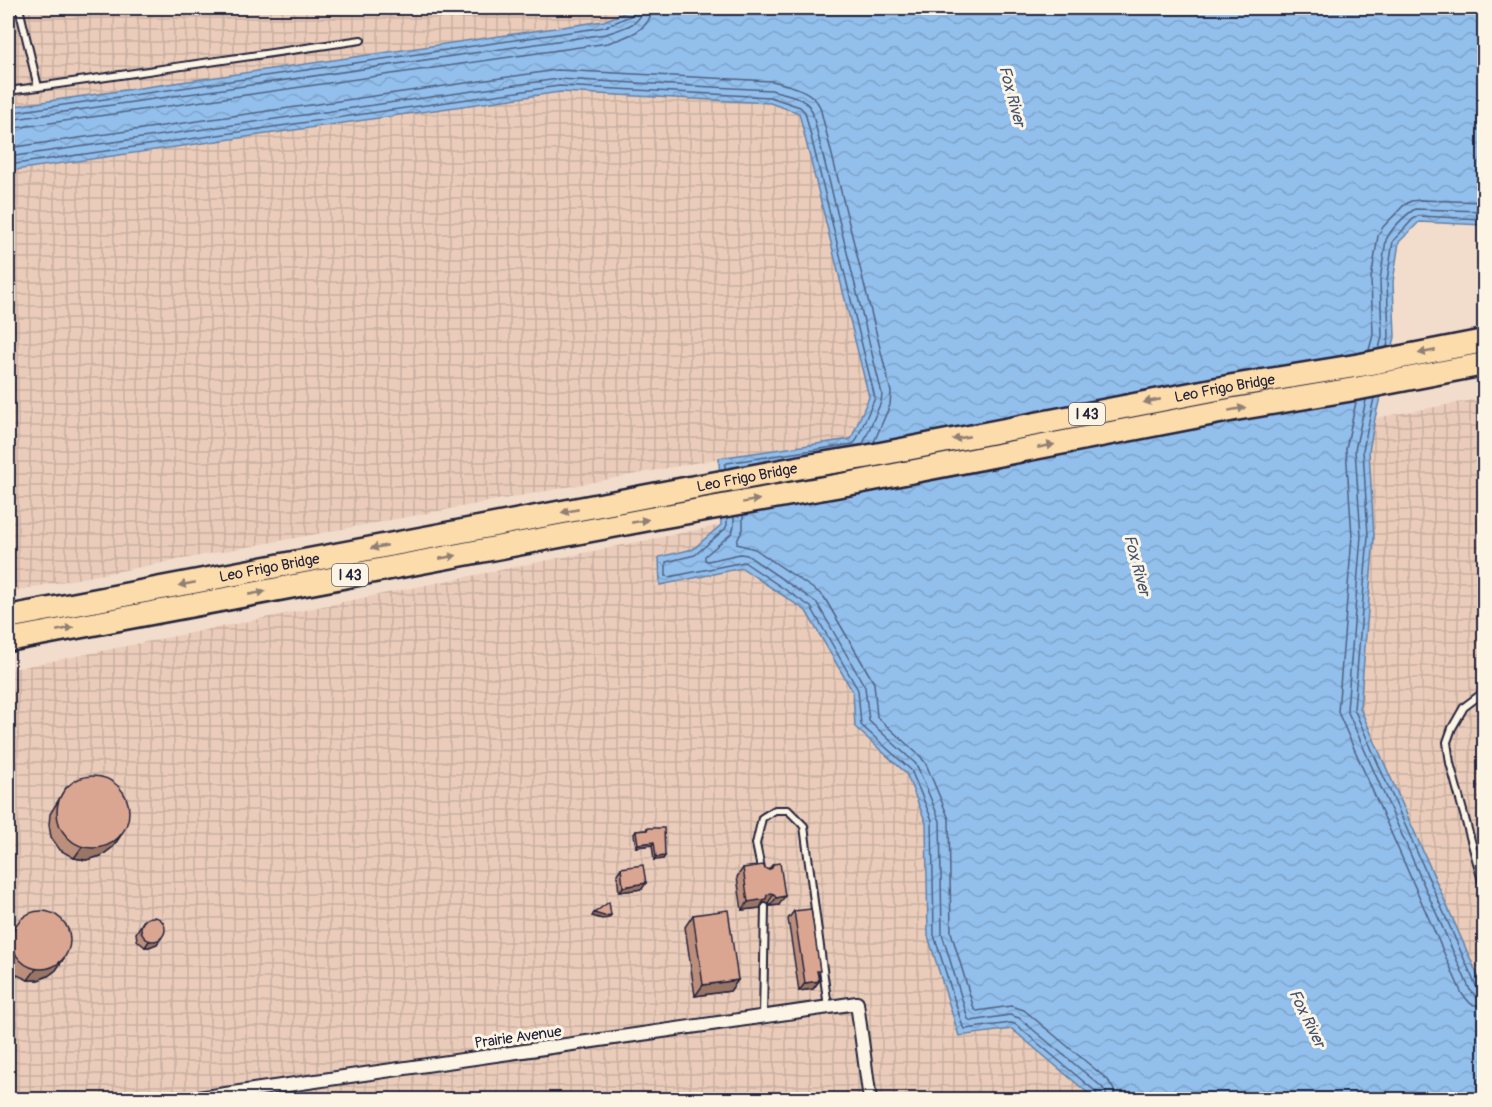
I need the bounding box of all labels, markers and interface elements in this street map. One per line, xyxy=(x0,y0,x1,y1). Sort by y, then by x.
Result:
water label: Fox River xyxy=(994,64,1030,131)
one-way arrow xyxy=(1417,348,1436,357)
street label: Leo Frigo Bridge xyxy=(1173,370,1277,407)
one-way arrow xyxy=(1143,397,1162,406)
road number: I 43 xyxy=(1069,403,1105,425)
one-way arrow xyxy=(1228,404,1247,413)
one-way arrow xyxy=(951,434,970,443)
one-way arrow xyxy=(1036,441,1055,450)
street label: Leo Frigo Bridge xyxy=(695,459,799,497)
one-way arrow xyxy=(742,496,761,505)
one-way arrow xyxy=(560,507,579,516)
one-way arrow xyxy=(630,516,649,525)
water label: Fox River xyxy=(1119,533,1155,600)
one-way arrow xyxy=(369,543,388,552)
street label: Leo Frigo Bridge xyxy=(218,549,322,587)
one-way arrow xyxy=(439,552,458,561)
road number: I 43 xyxy=(332,564,368,586)
one-way arrow xyxy=(177,580,196,589)
one-way arrow xyxy=(247,588,266,597)
one-way arrow xyxy=(56,625,75,634)
water label: Fox River xyxy=(1284,986,1331,1053)
street label: Prairie Avenue xyxy=(473,1022,563,1053)

